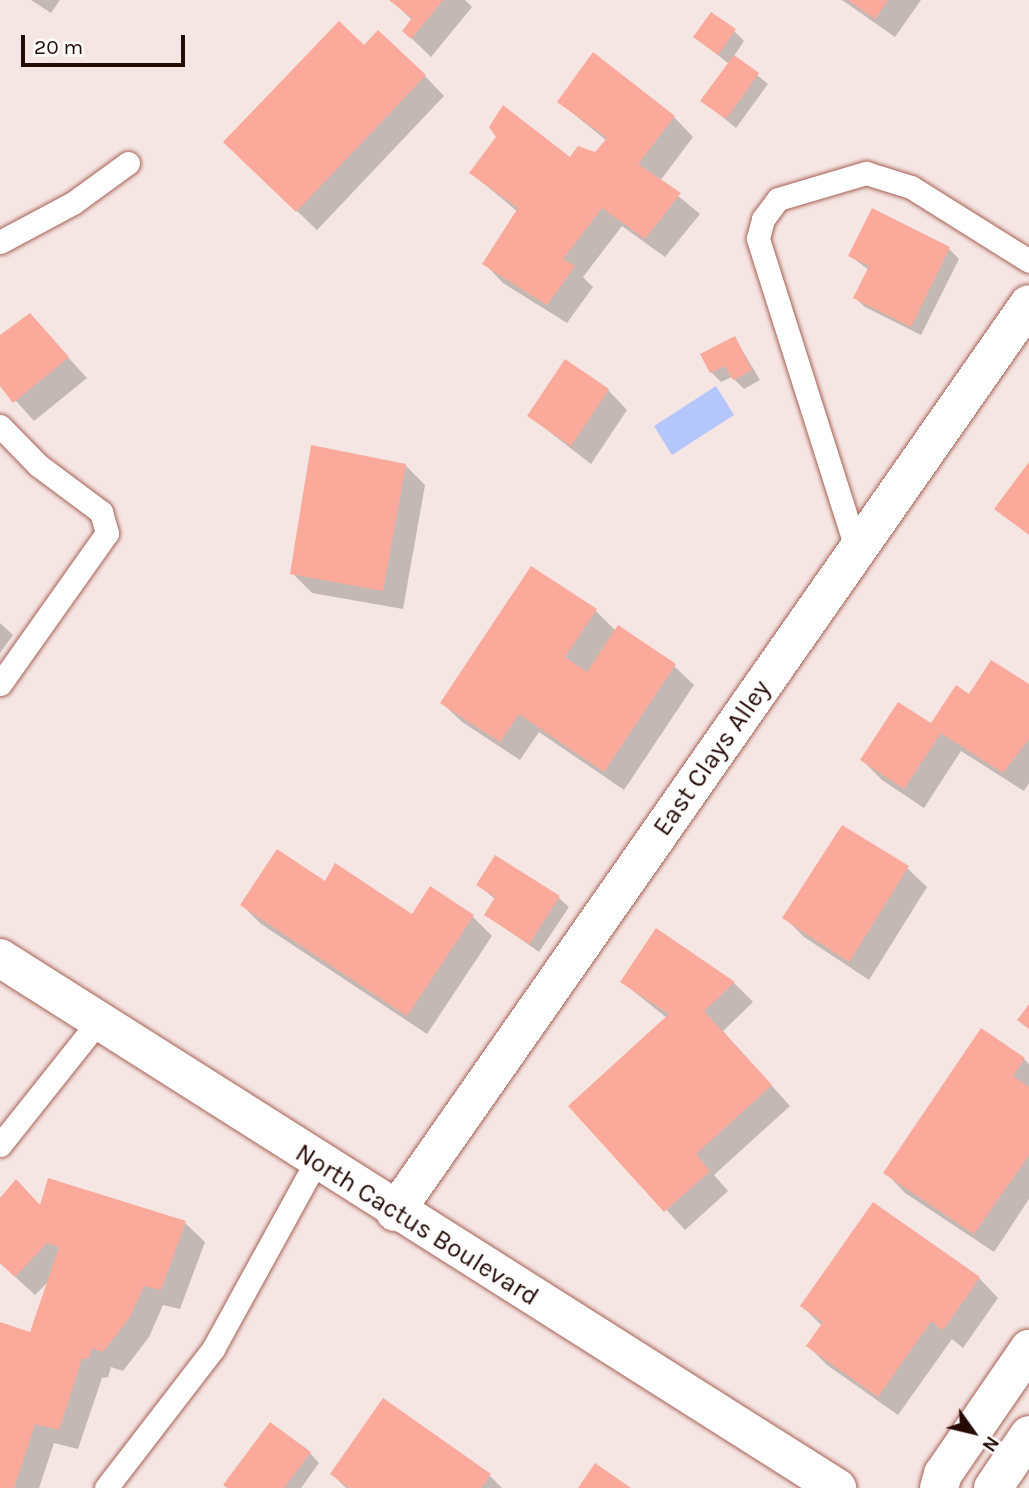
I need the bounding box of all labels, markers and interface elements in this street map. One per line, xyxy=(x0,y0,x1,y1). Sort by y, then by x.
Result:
scale bar xyxy=(24,21,189,65)
text: 20 m xyxy=(34,35,83,59)
street label: East Clays Alley xyxy=(647,674,777,842)
street label: North Cactus Boulevard xyxy=(290,1137,544,1313)
north arrow xyxy=(938,1397,1008,1467)
text: N xyxy=(977,1432,1003,1456)

